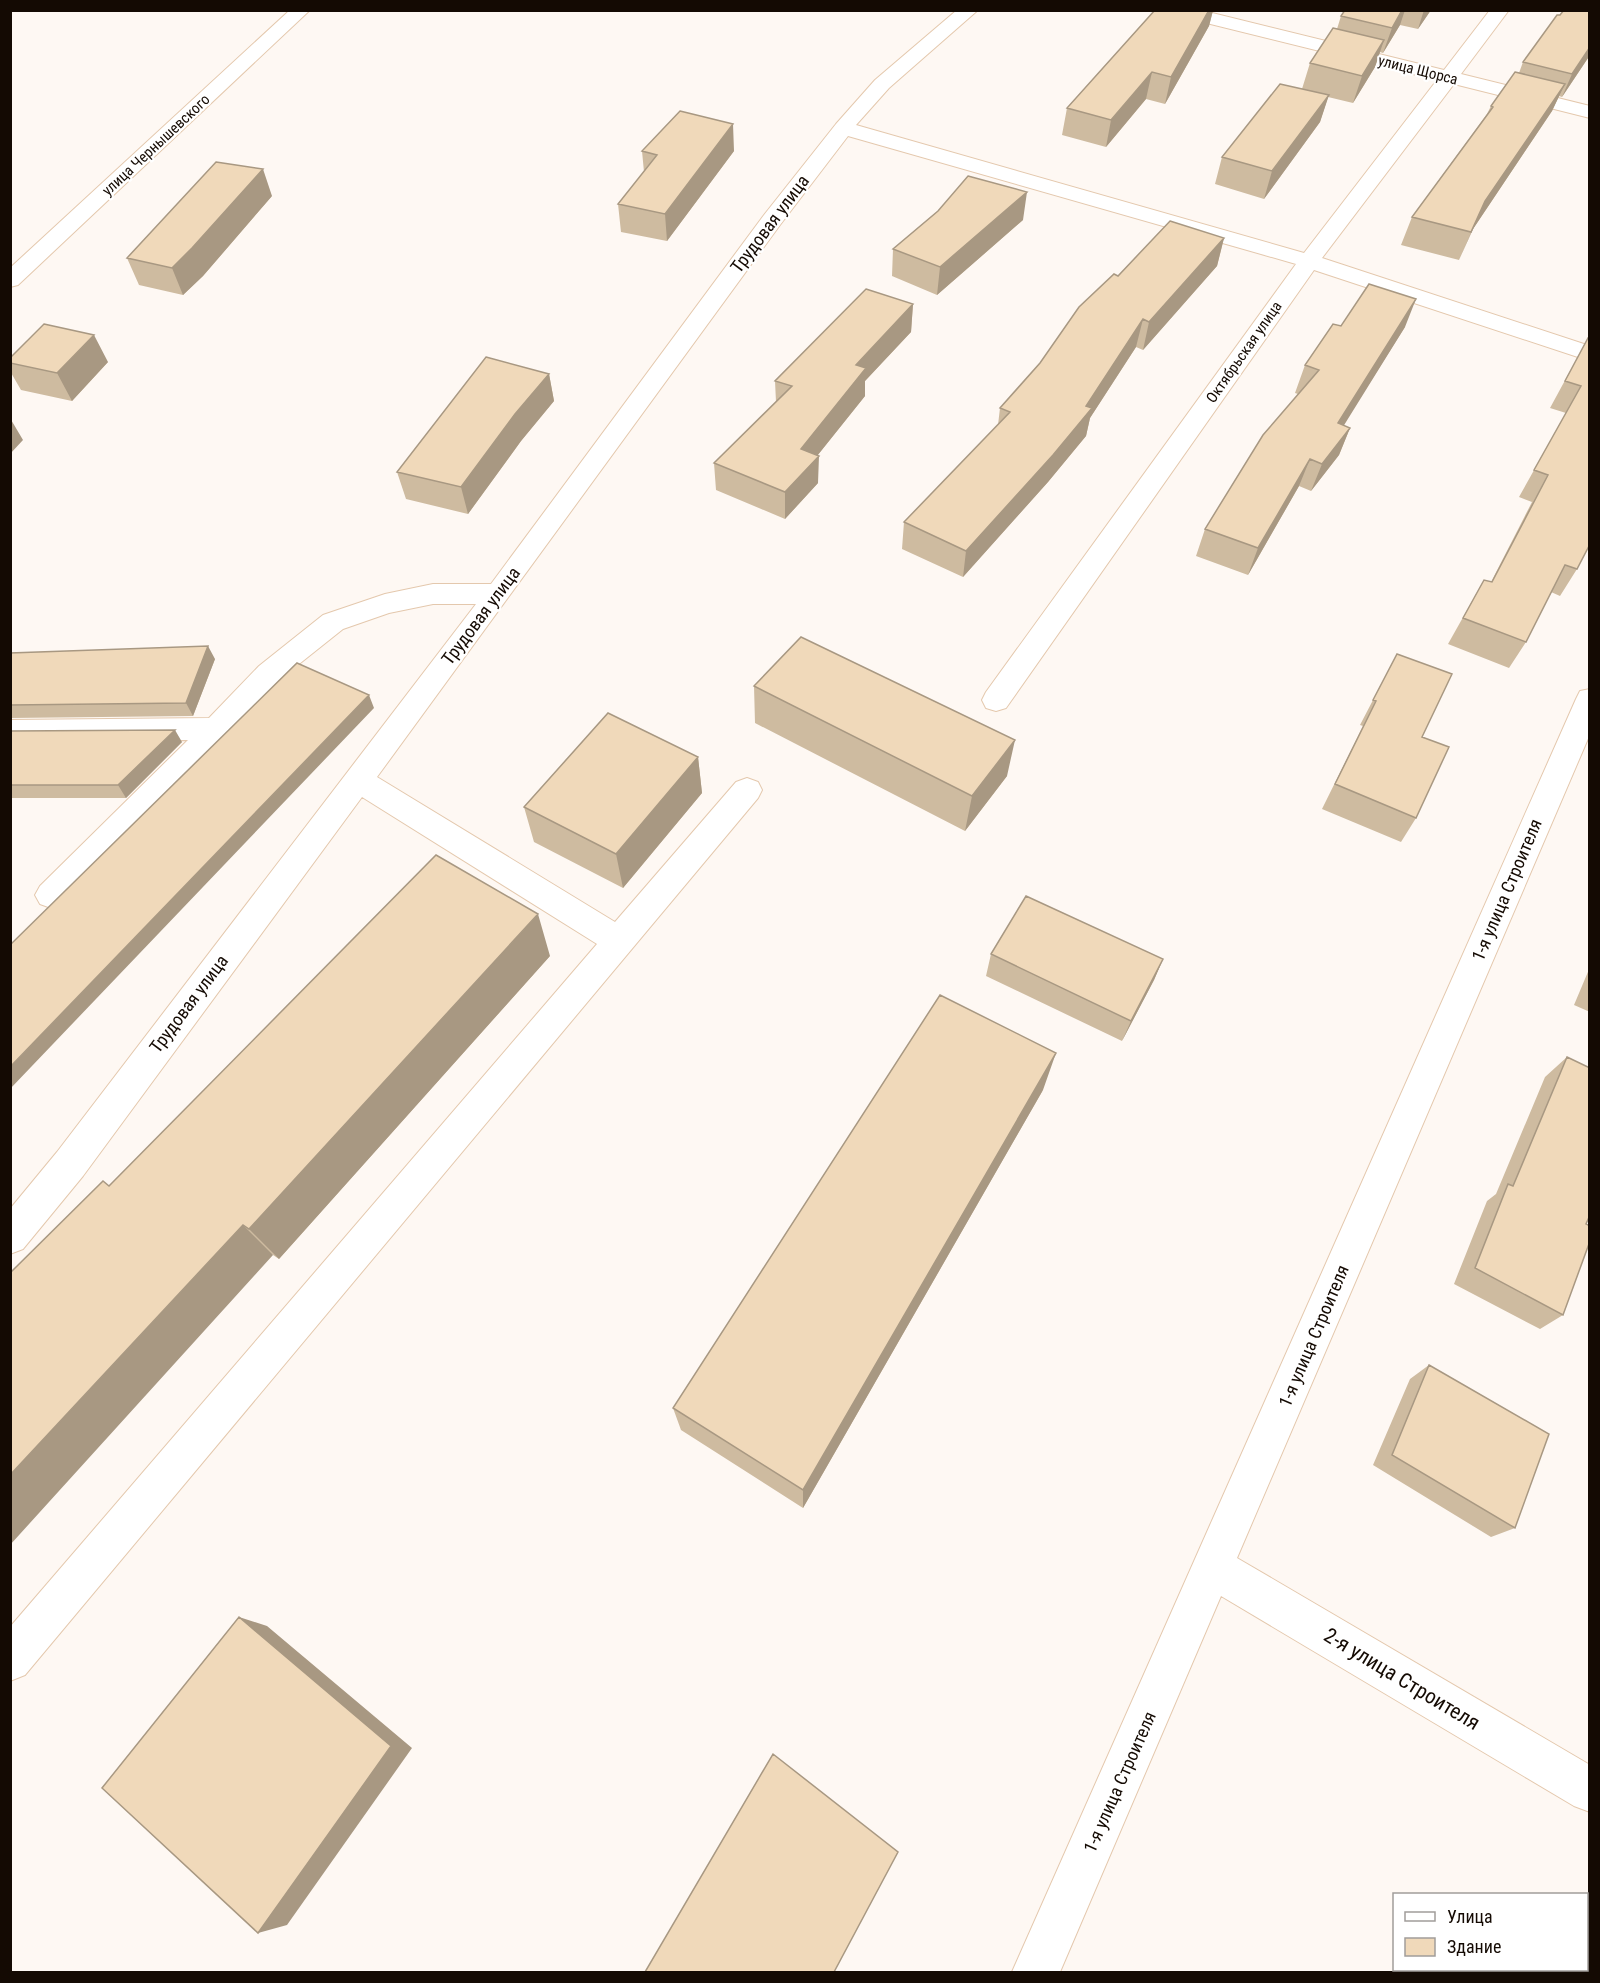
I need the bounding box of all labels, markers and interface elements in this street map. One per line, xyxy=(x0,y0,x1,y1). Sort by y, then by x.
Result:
street label: улица Щорса xyxy=(1376,51,1460,89)
street label: улица Чернышевского xyxy=(98,90,214,200)
street label: Трудовая улица xyxy=(726,171,813,277)
street label: Октябрьская улица xyxy=(1202,298,1286,406)
street label: Трудовая улица xyxy=(437,563,524,669)
street label: 1-я улица Строителя xyxy=(1467,816,1546,964)
street label: Трудовая улица xyxy=(145,951,232,1057)
street label: 1-я улица Строителя xyxy=(1274,1262,1353,1410)
street label: 2-я улица Строителя xyxy=(1320,1623,1484,1735)
street label: 1-я улица Строителя xyxy=(1079,1708,1160,1856)
legend xyxy=(1393,1893,1588,1971)
text: Улица xyxy=(1447,1906,1493,1927)
text: Здание xyxy=(1447,1936,1501,1957)

